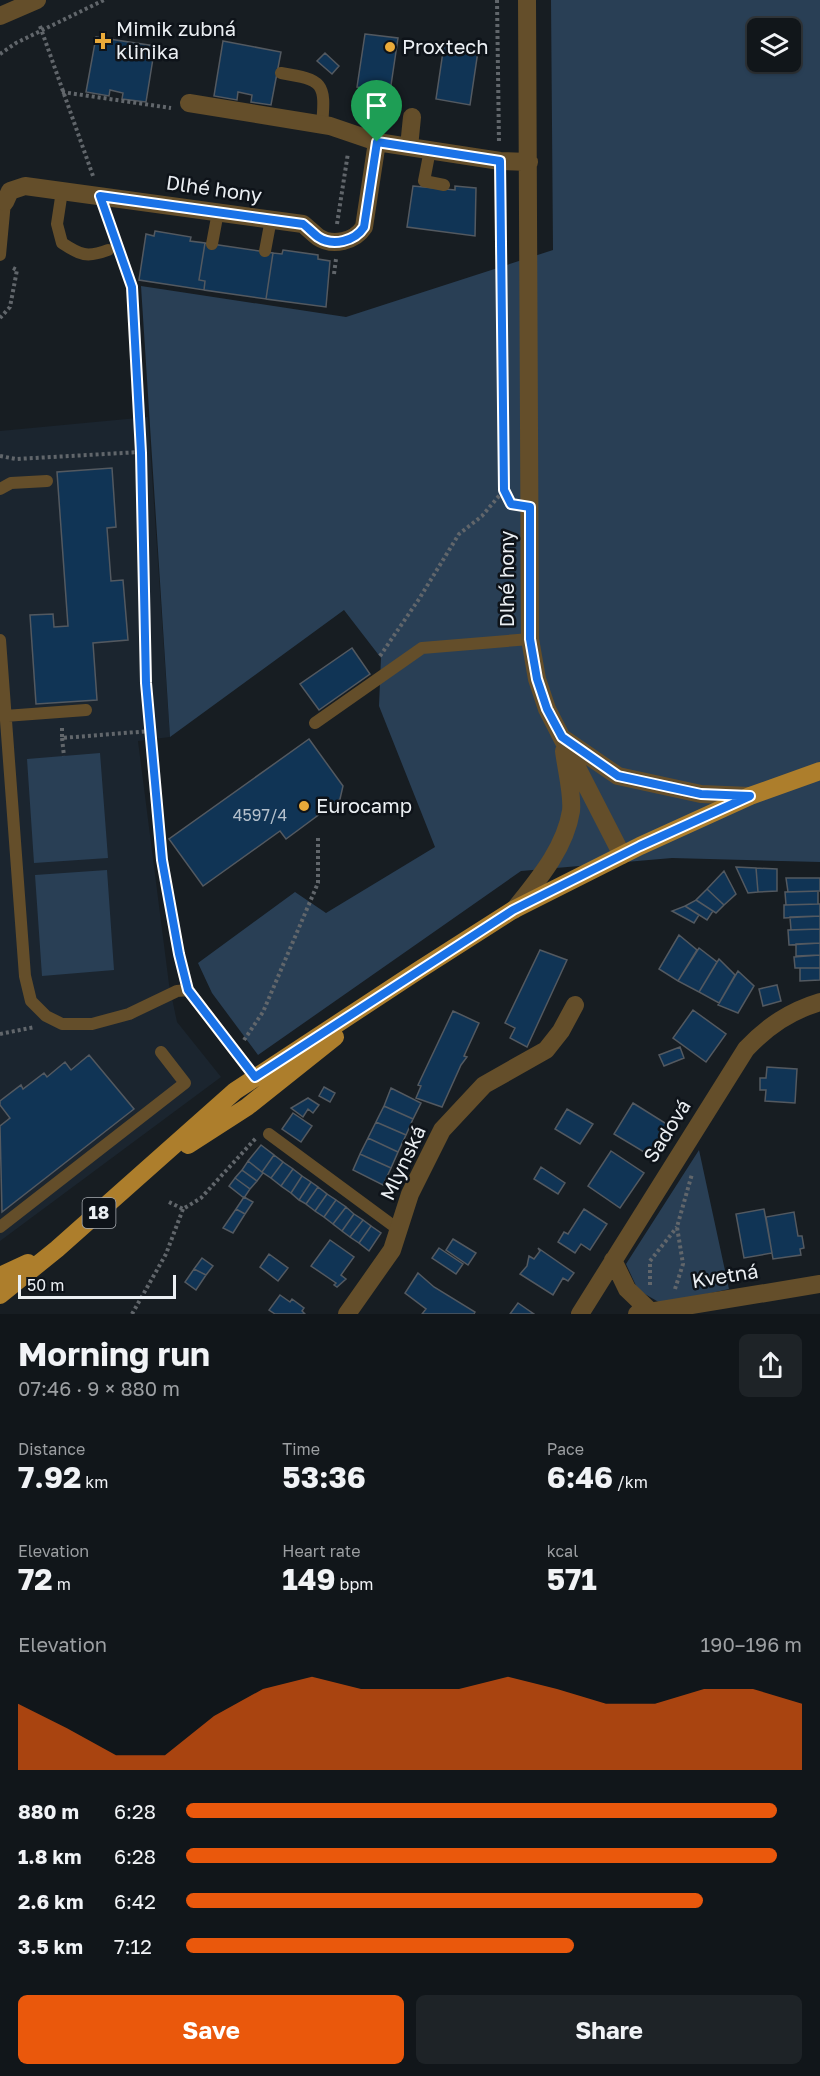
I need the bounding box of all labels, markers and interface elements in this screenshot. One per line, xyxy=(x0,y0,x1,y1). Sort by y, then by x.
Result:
place label: Mimik zubná klinika xyxy=(116,16,236,63)
map controls xyxy=(747,18,801,72)
button: layers xyxy=(747,18,801,72)
marker: Mimik zubná klinika xyxy=(94,32,112,50)
place label: Proxtech xyxy=(402,34,489,58)
marker: Proxtech xyxy=(383,40,397,54)
pin xyxy=(351,80,402,142)
icon: arrive xyxy=(360,89,393,122)
street label: Dlhé hony xyxy=(165,169,264,207)
street label: Dlhé hony xyxy=(494,531,518,627)
place label: Eurocamp xyxy=(316,793,412,817)
marker: Eurocamp xyxy=(297,799,311,813)
house number: 4597/4 xyxy=(233,805,287,825)
street label: Sadová xyxy=(637,1094,695,1166)
street label: Mlynská xyxy=(374,1121,430,1204)
road number: 18 xyxy=(82,1198,116,1228)
street label: Kvetná xyxy=(690,1258,760,1292)
scale bar xyxy=(18,1272,176,1300)
text: 50 m xyxy=(27,1275,64,1295)
text: Morning run xyxy=(18,1334,210,1373)
button: share xyxy=(739,1334,802,1397)
text: 07:46 · 9 × 880 m xyxy=(18,1376,180,1400)
text: Distance xyxy=(18,1439,85,1459)
text: Time xyxy=(282,1439,320,1459)
text: Pace xyxy=(547,1439,584,1459)
text: 7.92 xyxy=(18,1459,81,1495)
text: 53:36 xyxy=(282,1459,366,1495)
text: 6:46 xyxy=(547,1459,613,1495)
text: km xyxy=(81,1472,109,1492)
text: /km xyxy=(613,1472,648,1492)
text: Elevation xyxy=(18,1541,89,1561)
text: Heart rate xyxy=(282,1541,360,1561)
text: kcal xyxy=(547,1541,578,1561)
text: 72 xyxy=(18,1561,53,1597)
text: 149 xyxy=(282,1561,336,1597)
text: 571 xyxy=(547,1561,597,1597)
text: m xyxy=(53,1574,71,1594)
text: bpm xyxy=(336,1574,373,1594)
text: Elevation xyxy=(18,1632,107,1656)
text: 190–196 m xyxy=(701,1632,802,1656)
text: 880 m xyxy=(18,1799,79,1823)
text: 6:28 xyxy=(114,1799,156,1823)
text: 1.8 km xyxy=(18,1844,82,1868)
text: 6:28 xyxy=(114,1844,156,1868)
text: 2.6 km xyxy=(18,1889,83,1913)
text: 6:42 xyxy=(114,1889,156,1913)
text: 3.5 km xyxy=(18,1934,83,1958)
text: 7:12 xyxy=(114,1934,152,1958)
button: Save xyxy=(18,1995,404,2064)
button: Share xyxy=(416,1995,802,2064)

